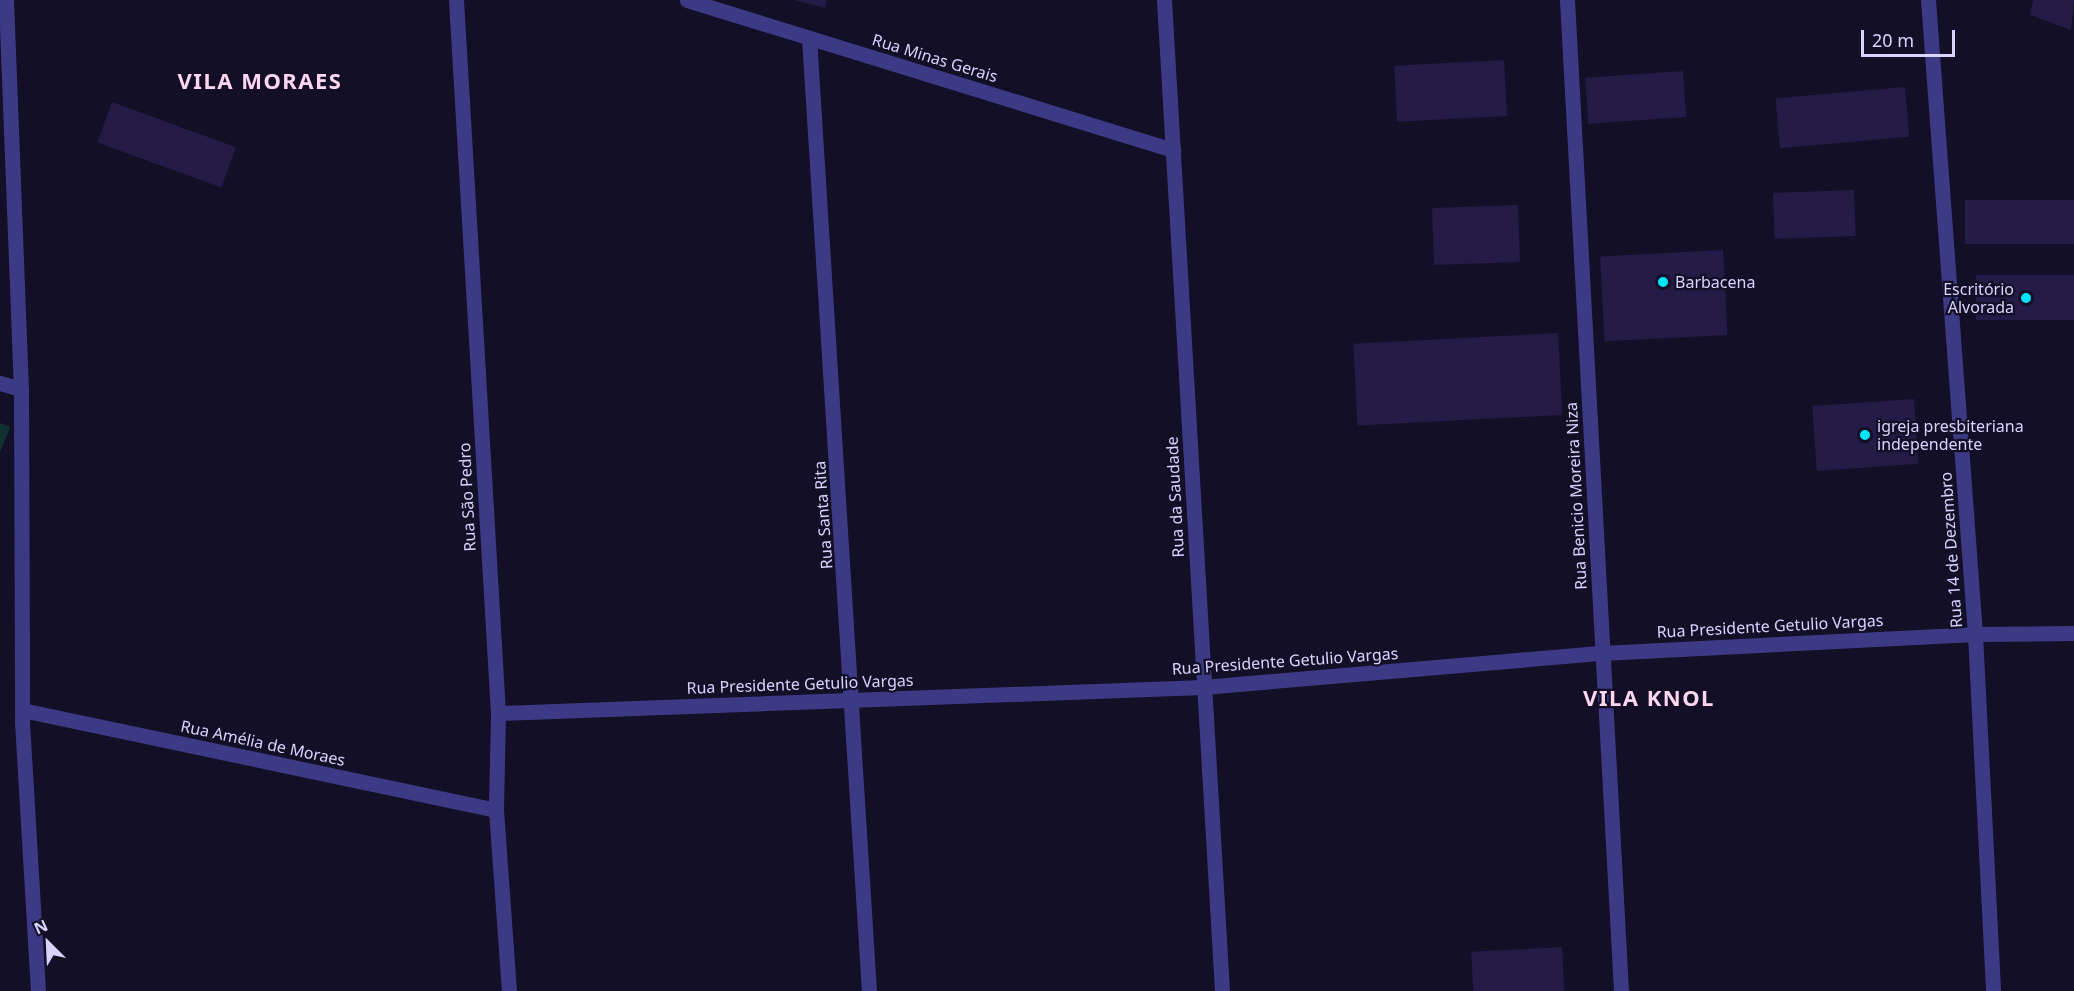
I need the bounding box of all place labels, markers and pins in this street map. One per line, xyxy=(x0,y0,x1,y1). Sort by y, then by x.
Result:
place label: Barbacena xyxy=(1675,272,1755,292)
marker: Barbacena xyxy=(1656,275,1670,289)
place label: Escritório Alvorada xyxy=(1943,279,2014,317)
marker: Escritório Alvorada xyxy=(2019,291,2033,305)
place label: igreja presbiteriana independente xyxy=(1877,416,2024,454)
marker: igreja presbiteriana independente xyxy=(1858,428,1872,442)

